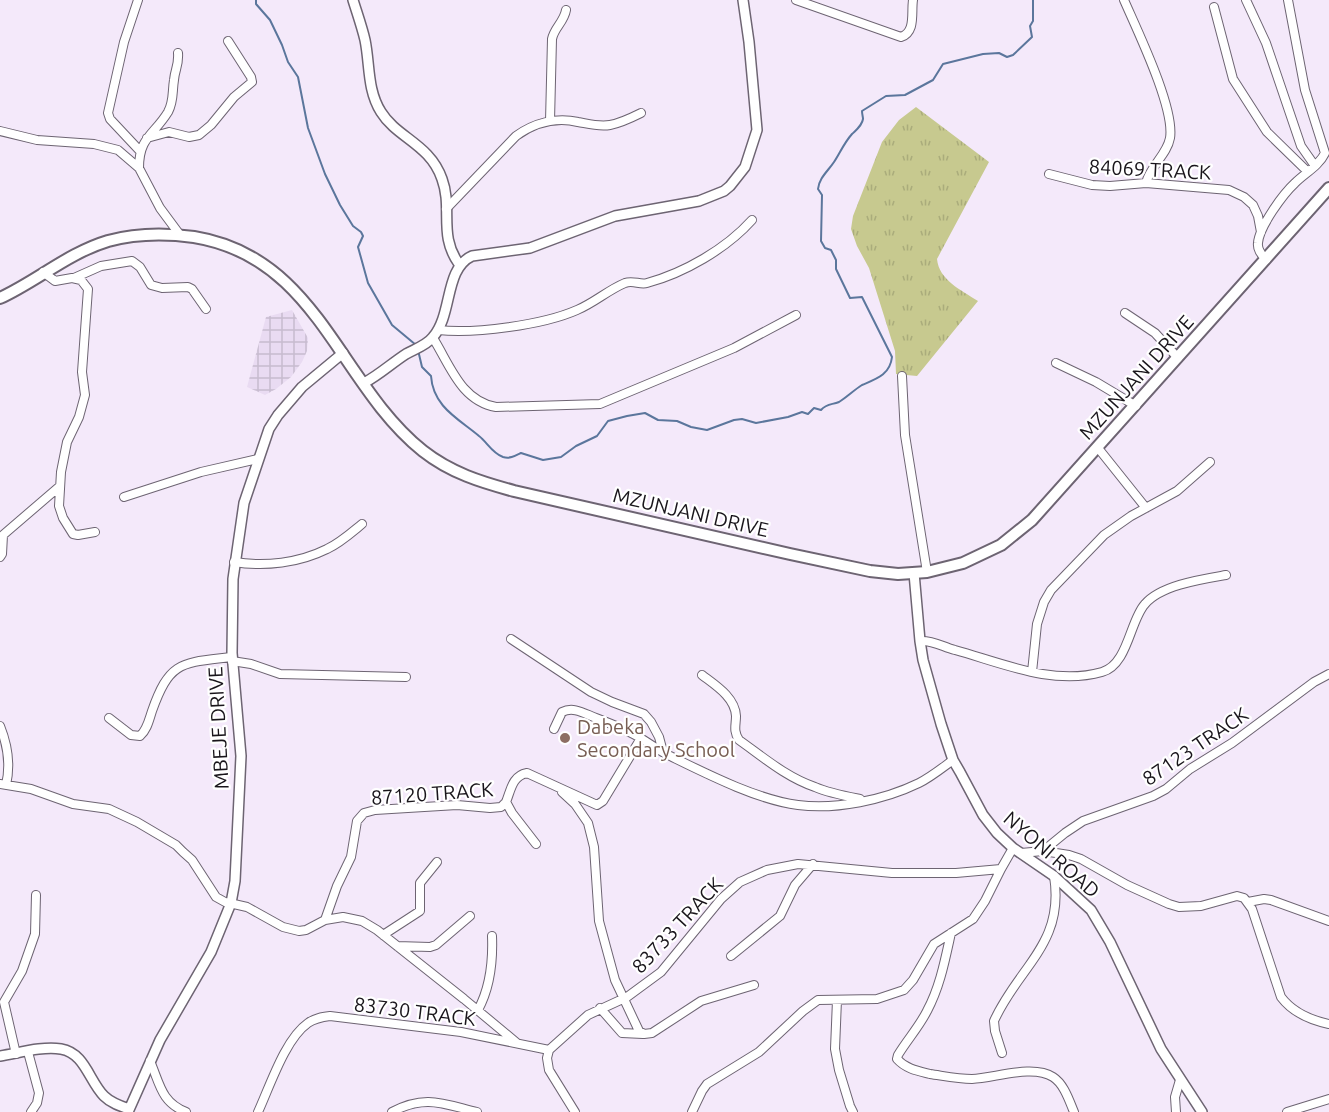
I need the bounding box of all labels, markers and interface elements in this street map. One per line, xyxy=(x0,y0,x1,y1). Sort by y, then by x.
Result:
street label: 84069 TRACK xyxy=(1088,154,1212,184)
street label: MZUNJANI DRIVE xyxy=(1074,310,1198,444)
street label: MZUNJANI DRIVE xyxy=(611,483,771,541)
street label: MBEJE DRIVE xyxy=(203,666,233,790)
street label: 87123 TRACK xyxy=(1138,702,1252,790)
place label: Dabeka Secondary School xyxy=(577,715,735,761)
marker: Dabeka Secondary School xyxy=(558,731,572,745)
street label: 87120 TRACK xyxy=(370,777,494,809)
street label: NYONI ROAD xyxy=(999,806,1105,902)
street label: 83733 TRACK xyxy=(627,872,727,978)
street label: 83730 TRACK xyxy=(353,992,477,1030)

